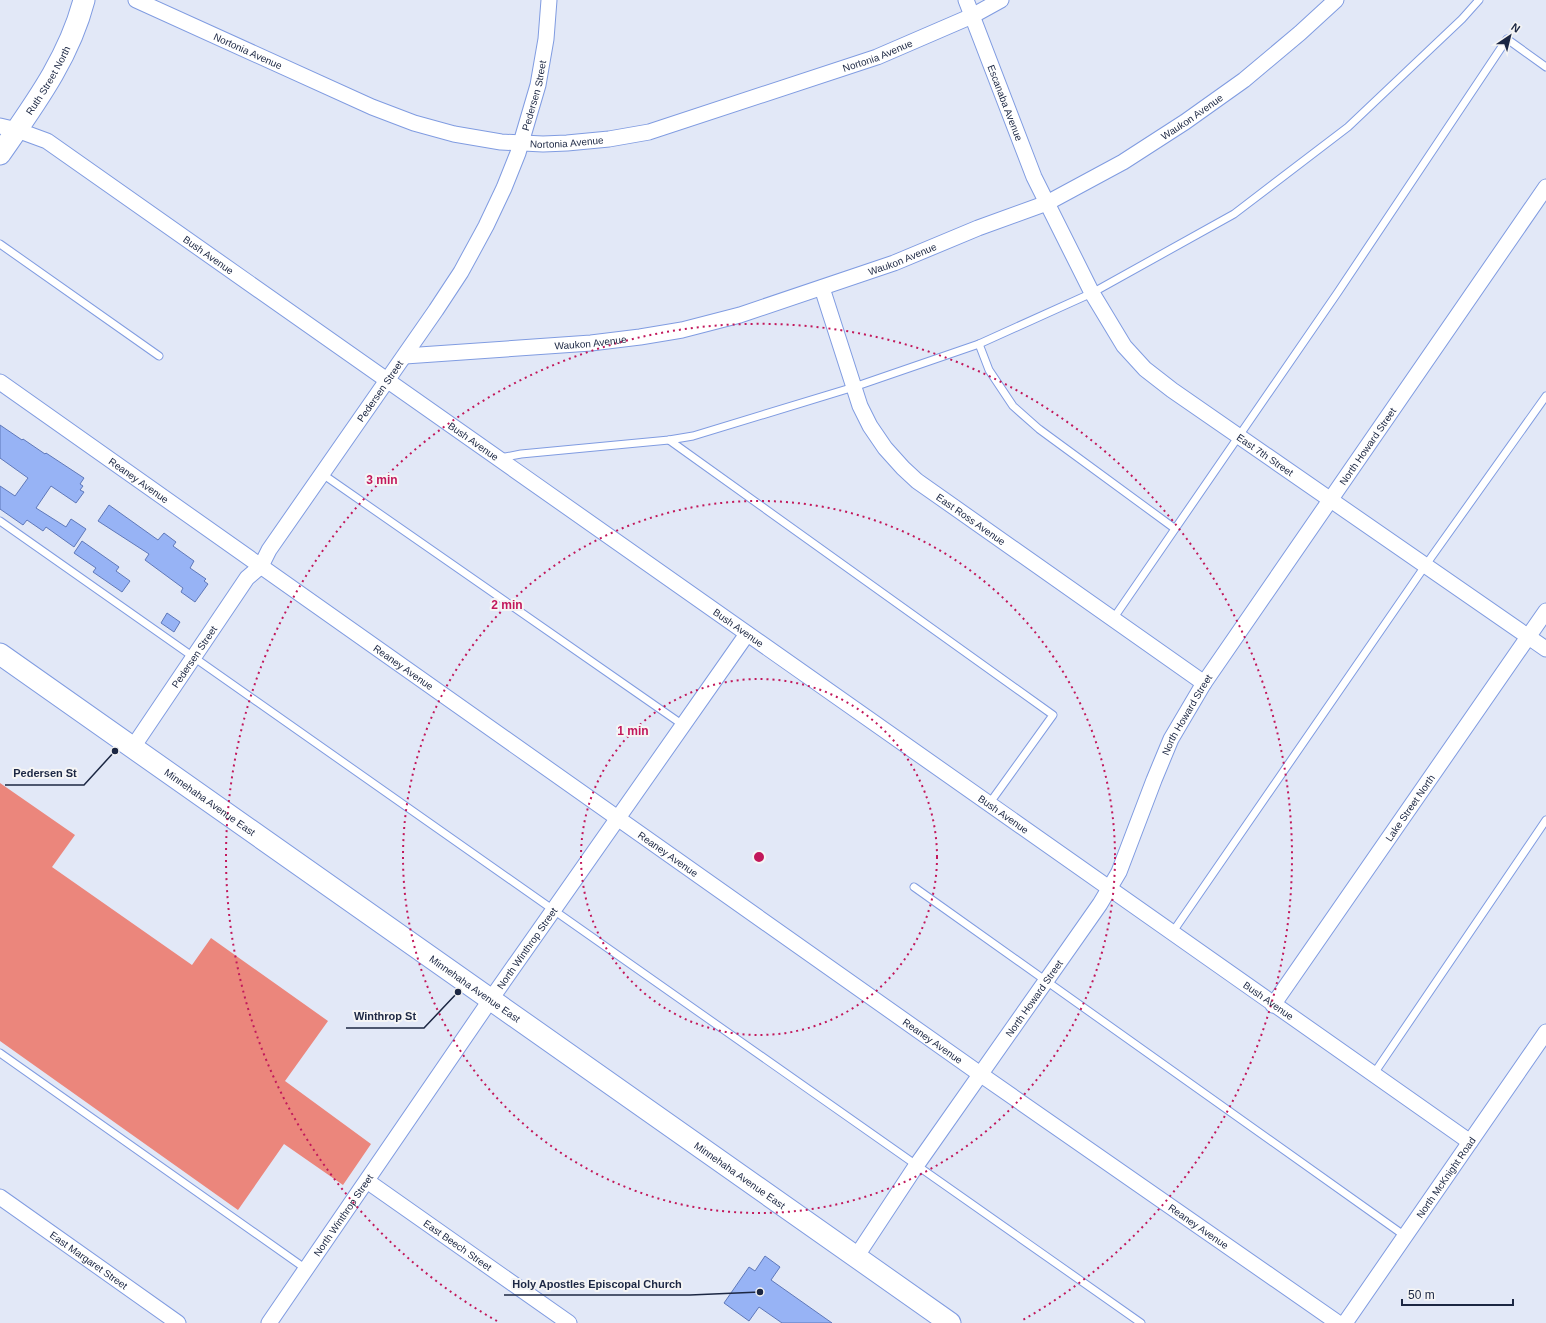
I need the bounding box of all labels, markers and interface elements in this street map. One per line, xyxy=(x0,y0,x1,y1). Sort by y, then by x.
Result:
north arrow xyxy=(1490,16,1530,56)
text: N xyxy=(1509,21,1522,35)
street label: Nortonia Avenue xyxy=(212,31,284,71)
street label: Nortonia Avenue xyxy=(841,37,914,73)
street label: Ruth Street North xyxy=(23,44,72,117)
street label: Pedersen Street xyxy=(519,59,548,132)
street label: Escanaba Avenue xyxy=(986,63,1025,143)
street label: Waukon Avenue xyxy=(1159,91,1225,142)
street label: Nortonia Avenue xyxy=(530,134,604,150)
street label: Bush Avenue xyxy=(181,233,236,276)
street label: Waukon Avenue xyxy=(867,240,938,277)
street label: Waukon Avenue xyxy=(554,333,628,351)
street label: Pedersen Street xyxy=(355,358,405,424)
street label: North Howard Street xyxy=(1337,405,1398,487)
street label: Bush Avenue xyxy=(446,420,501,463)
street label: East 7th Street xyxy=(1235,431,1296,478)
street label: Reaney Avenue xyxy=(107,455,171,505)
text: 3 min xyxy=(366,473,398,487)
street label: East Ross Avenue xyxy=(934,491,1008,547)
text: 2 min xyxy=(491,598,523,612)
street label: Bush Avenue xyxy=(711,606,766,649)
street label: Pedersen Street xyxy=(169,623,219,690)
street label: Reaney Avenue xyxy=(372,642,436,692)
street label: North Howard Street xyxy=(1159,672,1214,757)
text: 1 min xyxy=(617,724,649,738)
callout: Pedersen St xyxy=(5,762,84,785)
street label: Minnehaha Avenue East xyxy=(163,766,258,838)
text: Pedersen St xyxy=(13,767,77,779)
street label: Lake Street North xyxy=(1383,772,1437,843)
street label: Bush Avenue xyxy=(976,793,1031,836)
street label: Reaney Avenue xyxy=(636,829,701,879)
centre of rings xyxy=(752,850,766,864)
street label: North Winthrop Street xyxy=(494,905,559,991)
street label: Minnehaha Avenue East xyxy=(428,953,523,1024)
street label: North Howard Street xyxy=(1003,958,1065,1039)
street label: Bush Avenue xyxy=(1241,979,1296,1022)
callout: Winthrop St xyxy=(346,1005,424,1028)
text: Winthrop St xyxy=(354,1010,416,1022)
street label: Reaney Avenue xyxy=(901,1016,965,1066)
street label: North McKnight Road xyxy=(1414,1135,1477,1220)
street label: Minnehaha Avenue East xyxy=(692,1139,788,1211)
street label: North Winthrop Street xyxy=(311,1172,375,1258)
street label: Reaney Avenue xyxy=(1167,1201,1231,1251)
street label: East Beech Street xyxy=(422,1217,494,1273)
street label: East Margaret Street xyxy=(48,1229,130,1291)
callout: Holy Apostles Episcopal Church xyxy=(504,1272,690,1295)
text: Holy Apostles Episcopal Church xyxy=(512,1278,682,1290)
scale bar xyxy=(1402,1281,1513,1307)
text: 50 m xyxy=(1408,1288,1435,1302)

